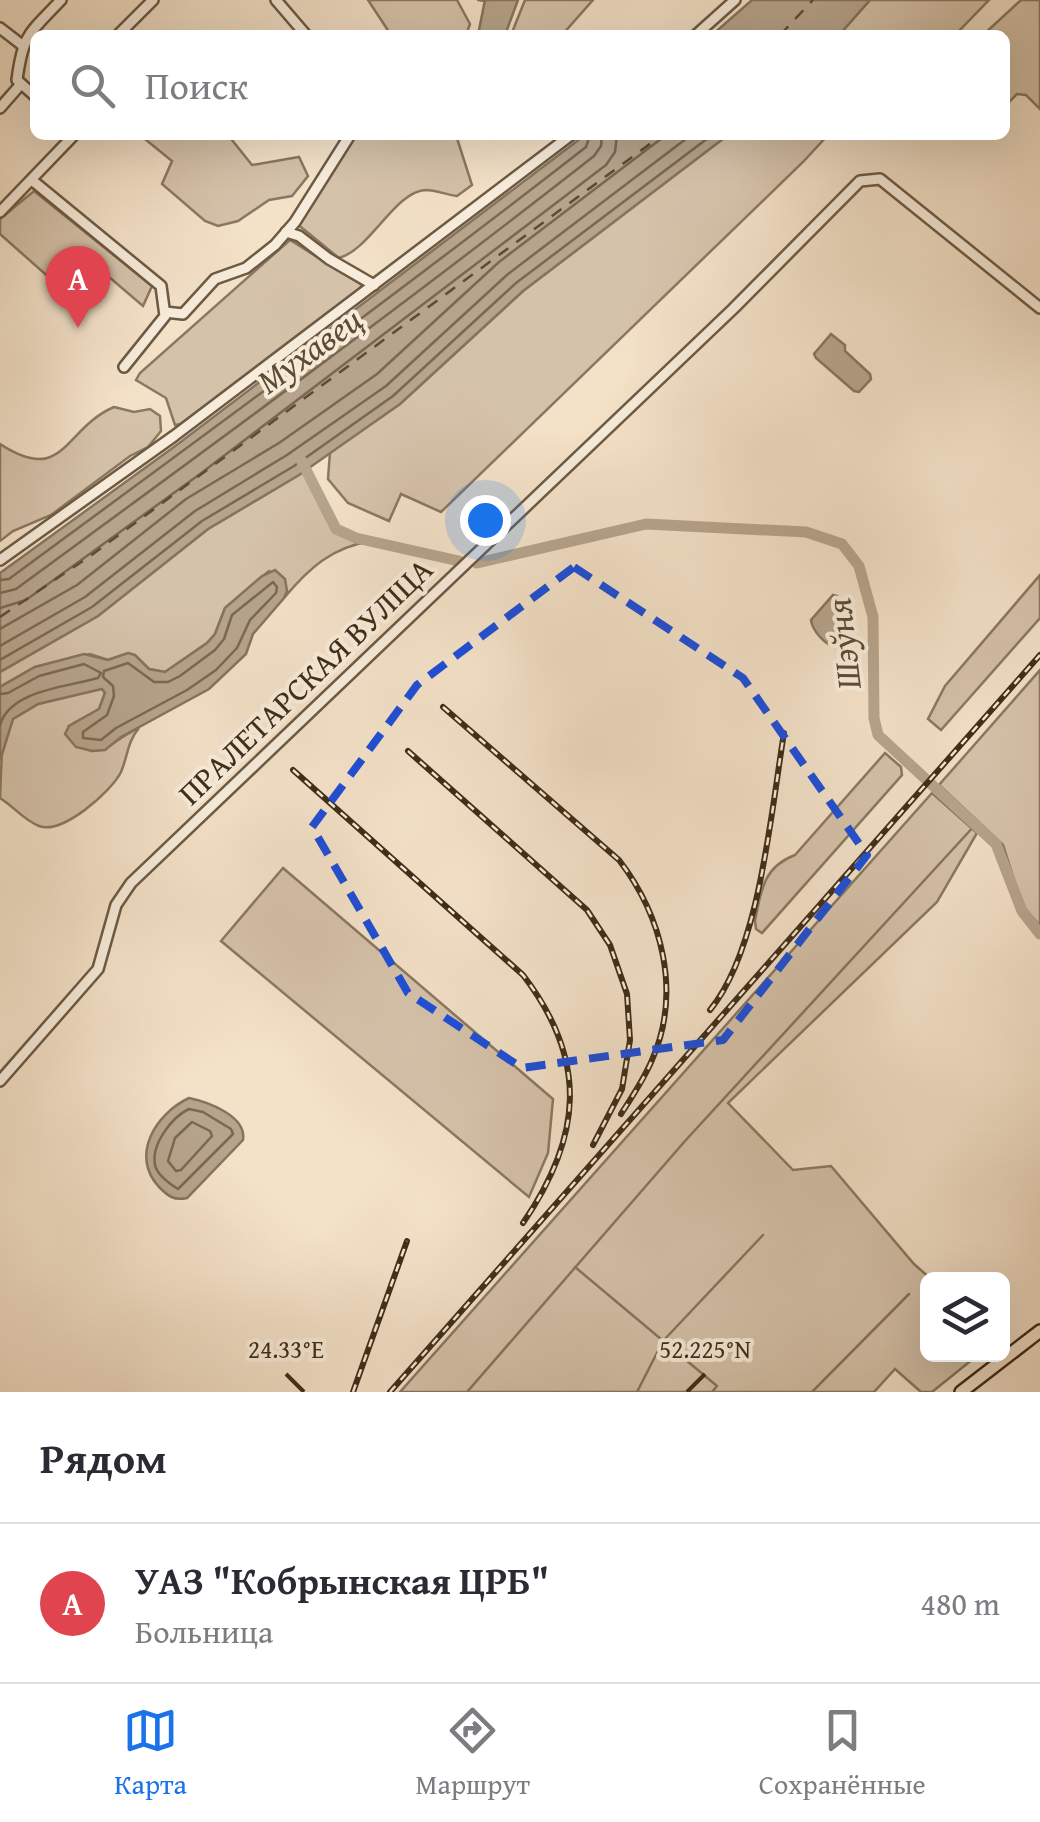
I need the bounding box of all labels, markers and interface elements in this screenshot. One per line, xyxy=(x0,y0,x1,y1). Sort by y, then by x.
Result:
search box xyxy=(30,30,1010,140)
text: Поиск xyxy=(145,57,248,113)
icon: search xyxy=(65,58,120,113)
pin: A xyxy=(46,245,110,328)
water label: Мухавец xyxy=(246,294,373,406)
your location xyxy=(460,495,511,546)
street label: ПРАЛЕТАРСКАЯ ВУЛІЦА xyxy=(167,546,443,815)
water label: Шэўня xyxy=(812,595,874,693)
map controls xyxy=(920,1272,1010,1362)
button: layers xyxy=(920,1272,1010,1362)
text: 24.33°E xyxy=(248,1331,324,1367)
text: 52.225°N xyxy=(659,1331,751,1367)
text: Рядом xyxy=(40,1427,167,1488)
text: УАЗ "Кобрынская ЦРБ" xyxy=(135,1552,549,1608)
text: A xyxy=(62,1580,83,1627)
text: 480 m xyxy=(921,1580,1000,1627)
text: Больница xyxy=(135,1608,273,1655)
tab: Карта xyxy=(114,1703,187,1804)
tab: Маршрут xyxy=(416,1703,530,1804)
tab: Сохранённые xyxy=(759,1703,926,1804)

